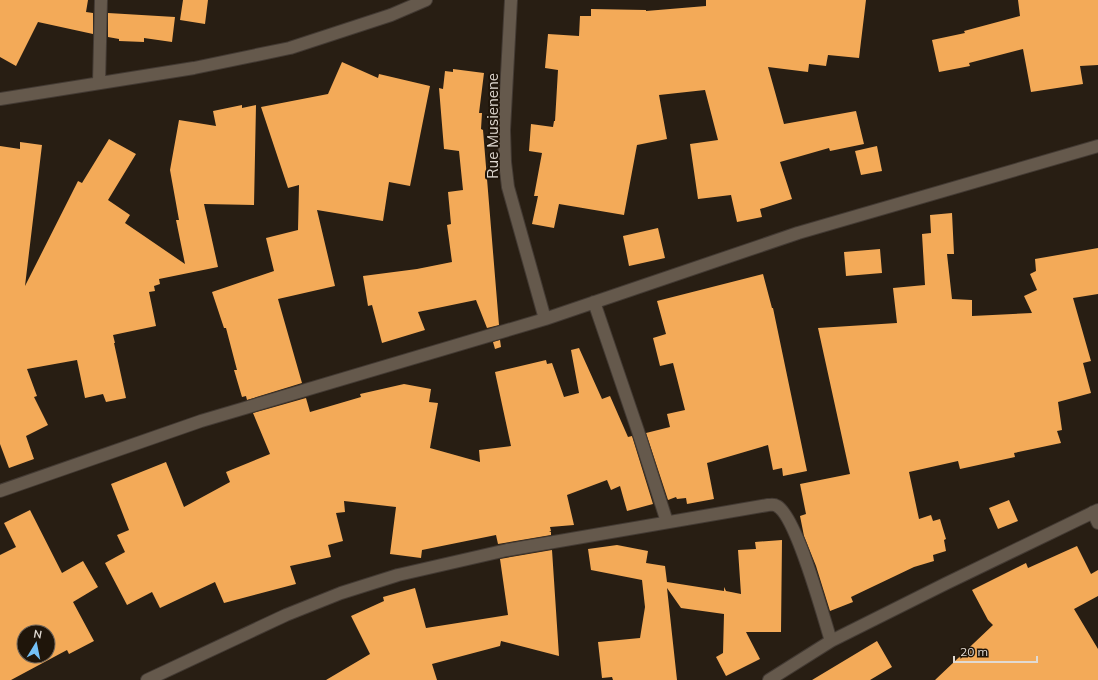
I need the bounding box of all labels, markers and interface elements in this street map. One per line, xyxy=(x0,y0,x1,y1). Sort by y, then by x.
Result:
street label: Rue Musienene xyxy=(483,73,502,179)
north arrow xyxy=(16,624,56,664)
text: N xyxy=(32,627,43,642)
scale bar xyxy=(954,638,1037,664)
text: 20 m xyxy=(960,644,988,659)

